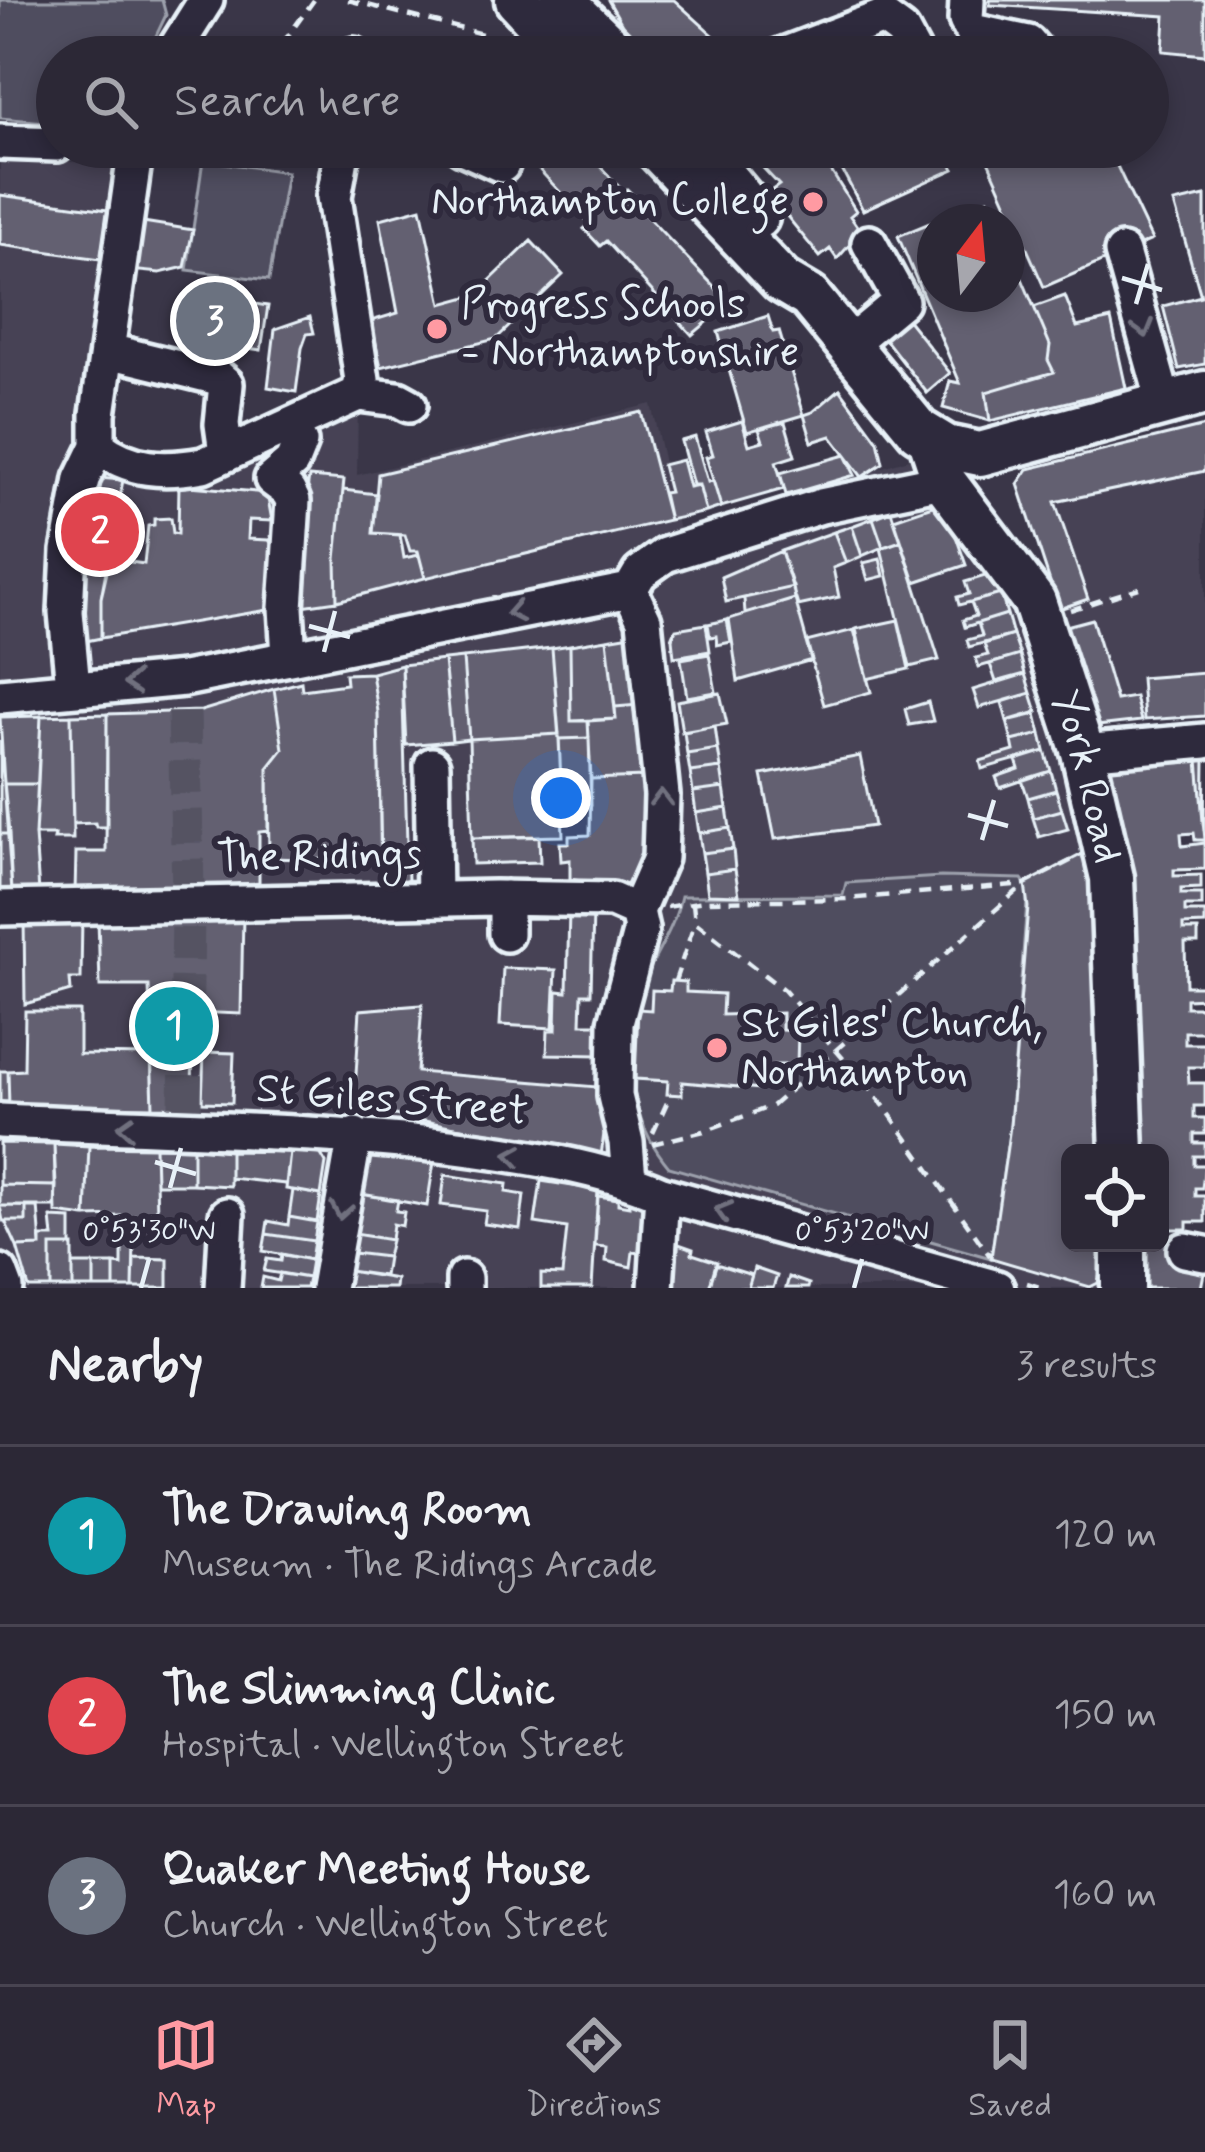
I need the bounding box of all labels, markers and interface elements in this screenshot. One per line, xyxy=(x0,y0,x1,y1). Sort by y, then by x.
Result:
search box xyxy=(36,36,1169,168)
icon: search xyxy=(78,69,144,135)
text: Search here xyxy=(174,73,401,132)
place label: Northampton College xyxy=(431,175,789,234)
marker: Northampton College xyxy=(800,189,826,215)
north arrow xyxy=(917,204,1025,312)
pin: 3 xyxy=(176,276,254,366)
place label: Progress Schools - Northamptonshire xyxy=(461,278,799,381)
marker: Progress Schools - Northamptonshire xyxy=(424,316,450,342)
one-way arrow xyxy=(1130,318,1155,339)
pin: 2 xyxy=(61,487,139,577)
one-way arrow xyxy=(506,598,526,624)
one-way arrow xyxy=(122,669,141,695)
street label: York Road xyxy=(1037,683,1135,868)
your location xyxy=(531,768,591,828)
one-way arrow xyxy=(648,788,674,806)
street label: The Ridings xyxy=(216,828,422,889)
pin: 1 xyxy=(135,981,213,1071)
place label: St Giles' Church, Northampton xyxy=(741,997,1042,1100)
marker: St Giles' Church, Northampton xyxy=(704,1035,730,1061)
street label: St Giles Street xyxy=(254,1062,530,1140)
one-way arrow xyxy=(116,1114,135,1140)
one-way arrow xyxy=(505,1144,525,1169)
map controls xyxy=(1061,1144,1169,1252)
button: locate xyxy=(1061,1144,1169,1252)
one-way arrow xyxy=(713,1200,733,1225)
one-way arrow xyxy=(330,1201,355,1221)
text: 0°53'30"W xyxy=(83,1212,215,1251)
text: 0°53'20"W xyxy=(795,1212,929,1251)
text: Nearby xyxy=(48,1333,203,1399)
text: 3 results xyxy=(1016,1341,1157,1392)
text: The Drawing Room xyxy=(162,1481,532,1540)
text: 1 xyxy=(78,1510,96,1561)
text: 120 m xyxy=(1054,1510,1157,1561)
text: Museum · The Ridings Arcade xyxy=(162,1540,657,1591)
text: The Slimming Clinic xyxy=(162,1661,555,1720)
text: 2 xyxy=(77,1690,97,1741)
text: 150 m xyxy=(1054,1690,1157,1741)
text: Hospital · Wellington Street xyxy=(162,1720,624,1771)
text: Quaker Meeting House xyxy=(162,1841,590,1900)
text: 3 xyxy=(78,1870,96,1921)
text: 160 m xyxy=(1053,1870,1157,1921)
text: Church · Wellington Street xyxy=(162,1900,608,1951)
tab: Map xyxy=(153,2012,219,2128)
tab: Directions xyxy=(526,2012,662,2128)
tab: Saved xyxy=(968,2012,1052,2128)

